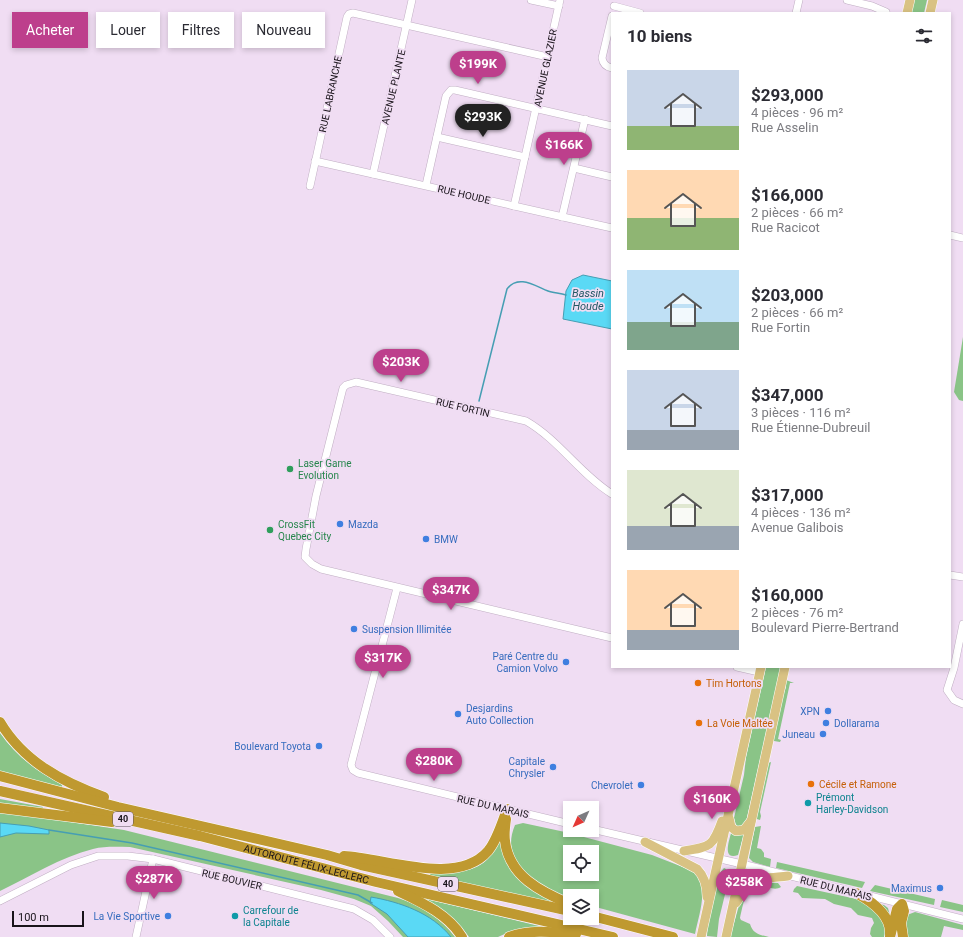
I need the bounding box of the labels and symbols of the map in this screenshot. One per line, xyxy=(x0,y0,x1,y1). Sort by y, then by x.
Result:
street label: AVENUE GLAZIER xyxy=(532,28,559,108)
street label: AVENUE PLANTE xyxy=(379,48,408,126)
pin: $199K xyxy=(450,51,506,85)
street label: RUE LABRANCHE xyxy=(317,54,344,133)
pin: $293K xyxy=(455,104,511,138)
pin: $166K xyxy=(536,132,592,166)
street label: RUE HOUDE xyxy=(437,183,492,206)
water label: Bassin Houde xyxy=(572,287,604,313)
pin: $203K xyxy=(373,349,429,383)
street label: RUE FORTIN xyxy=(435,396,491,419)
place label: Laser Game Evolution xyxy=(298,458,351,481)
marker: Laser Game Evolution xyxy=(285,464,295,474)
place label: CrossFit Quebec City xyxy=(278,519,332,542)
marker: Mazda xyxy=(335,519,345,529)
place label: Mazda xyxy=(348,519,378,530)
marker: CrossFit Quebec City xyxy=(265,525,275,535)
marker: BMW xyxy=(421,534,431,544)
place label: BMW xyxy=(434,534,458,545)
pin: $347K xyxy=(423,577,479,611)
marker: Suspension Illimitée xyxy=(349,624,359,634)
place label: Suspension Illimitée xyxy=(362,624,451,635)
pin: $317K xyxy=(355,645,411,679)
place label: Paré Centre du Camion Volvo xyxy=(492,651,558,674)
marker: Paré Centre du Camion Volvo xyxy=(561,657,571,667)
marker: Tim Hortons xyxy=(693,678,703,688)
place label: Tim Hortons xyxy=(706,678,762,689)
place label: Desjardins Auto Collection xyxy=(466,703,534,726)
place label: XPN xyxy=(800,706,820,717)
marker: XPN xyxy=(823,706,833,716)
marker: Desjardins Auto Collection xyxy=(453,709,463,719)
marker: La Voie Maltée xyxy=(694,718,704,728)
place label: La Voie Maltée xyxy=(707,718,773,729)
marker: Dollarama xyxy=(821,718,831,728)
place label: Dollarama xyxy=(834,718,879,729)
place label: Juneau xyxy=(782,729,815,740)
marker: Juneau xyxy=(818,729,828,739)
place label: Boulevard Toyota xyxy=(234,741,311,752)
marker: Boulevard Toyota xyxy=(314,741,324,751)
pin: $280K xyxy=(406,748,462,782)
place label: Capitale Chrysler xyxy=(508,756,546,779)
marker: Capitale Chrysler xyxy=(548,762,558,772)
marker: Cécile et Ramone xyxy=(806,779,816,789)
place label: Cécile et Ramone xyxy=(819,779,897,790)
place label: Chevrolet xyxy=(591,780,633,791)
marker: Chevrolet xyxy=(636,780,646,790)
pin: $160K xyxy=(684,786,740,820)
place label: Prémont Harley-Davidson xyxy=(816,792,888,815)
street label: RUE DU MARAIS xyxy=(456,793,530,820)
marker: Prémont Harley-Davidson xyxy=(803,798,813,808)
north arrow xyxy=(563,801,599,837)
road number: 40 xyxy=(113,812,133,826)
street label: AUTOROUTE FÉLIX-LECLERC xyxy=(243,843,371,886)
pin: $287K xyxy=(126,866,182,900)
street label: RUE BOUVIER xyxy=(201,867,263,892)
pin: $258K xyxy=(716,869,772,903)
street label: RUE DU MARAIS xyxy=(799,874,873,903)
road number: 40 xyxy=(438,877,458,891)
place label: Maximus xyxy=(891,883,932,894)
marker: Maximus xyxy=(935,883,945,893)
place label: Carrefour de la Capitale xyxy=(243,905,298,928)
scale bar xyxy=(12,909,84,928)
place label: La Vie Sportive xyxy=(93,911,160,922)
marker: La Vie Sportive xyxy=(163,911,173,921)
marker: Carrefour de la Capitale xyxy=(230,911,240,921)

